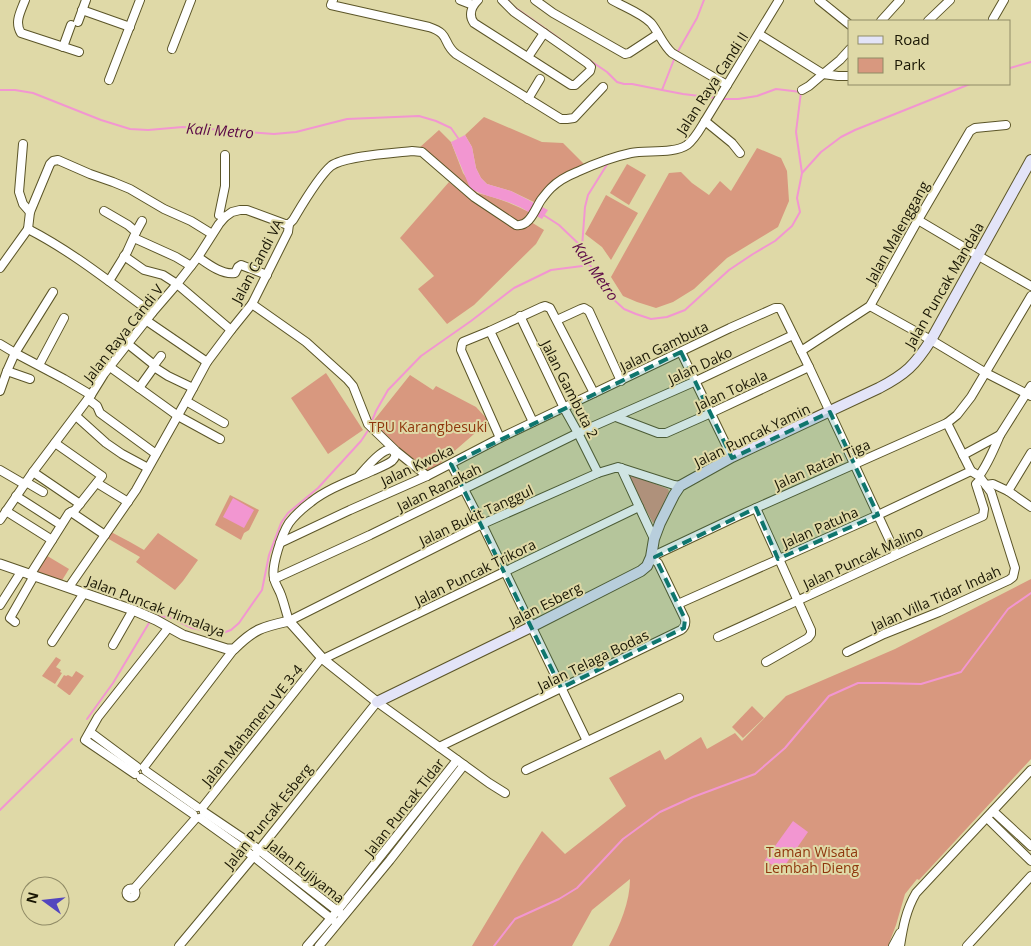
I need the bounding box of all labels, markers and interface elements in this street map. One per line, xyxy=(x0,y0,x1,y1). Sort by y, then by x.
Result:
legend xyxy=(848,20,1011,85)
street label: Jalan Raya Candi II xyxy=(671,28,752,140)
text: Road xyxy=(894,29,930,49)
text: Park xyxy=(894,54,925,74)
water label: Kali Metro xyxy=(186,118,254,142)
street label: Jalan Malenggang xyxy=(860,177,933,288)
street label: Jalan Candi VA xyxy=(226,215,287,308)
street label: Jalan Puncak Mandala xyxy=(899,218,988,353)
water label: Kali Metro xyxy=(568,238,624,304)
street label: Jalan Raya Candi V xyxy=(78,280,168,387)
street label: Jalan Gambuta xyxy=(615,316,711,376)
street label: Jalan Gambuta 2 xyxy=(536,335,603,441)
street label: Jalan Dako xyxy=(663,342,735,389)
street label: Jalan Tokala xyxy=(690,365,770,416)
street label: Jalan Puncak Yamin xyxy=(689,399,813,472)
park label: TPU Karangbesuki xyxy=(369,417,487,436)
street label: Jalan Ratah Tiga xyxy=(769,434,873,494)
street label: Jalan Kwoka xyxy=(376,440,456,491)
street label: Jalan Ranakah xyxy=(392,458,484,516)
street label: Jalan Bukit Tanggul xyxy=(414,480,536,551)
street label: Jalan Patuha xyxy=(777,502,861,553)
street label: Jalan Puncak Malino xyxy=(798,521,926,594)
street label: Jalan Puncak Trikora xyxy=(410,534,539,610)
street label: Jalan Villa Tidar Indah xyxy=(866,561,1004,636)
street label: Jalan Puncak Himalaya xyxy=(82,570,228,641)
street label: Jalan Esberg xyxy=(504,577,585,631)
street label: Jalan Telaga Bodas xyxy=(532,625,652,696)
street label: Jalan Mahameru VE 3-4 xyxy=(196,660,307,791)
street label: Jalan Puncak Tidar xyxy=(359,754,448,861)
street label: Jalan Puncak Esberg xyxy=(218,759,317,874)
street label: Jalan Fujiyama xyxy=(262,834,349,907)
park label: Taman Wisata Lembah Dieng xyxy=(765,842,860,877)
north arrow xyxy=(20,876,70,926)
text: N xyxy=(21,890,43,905)

